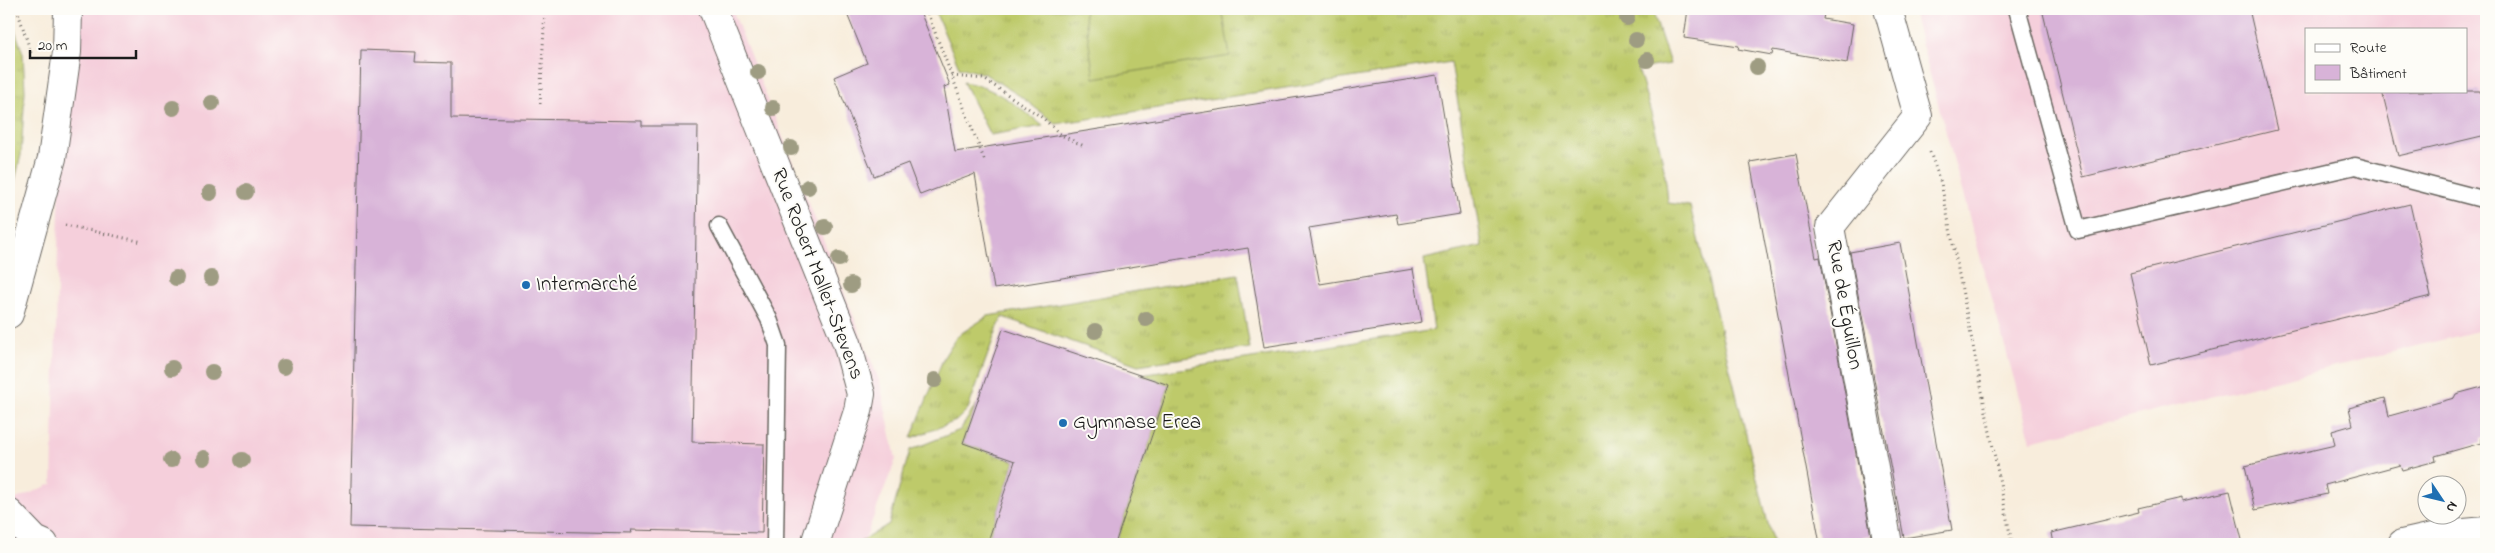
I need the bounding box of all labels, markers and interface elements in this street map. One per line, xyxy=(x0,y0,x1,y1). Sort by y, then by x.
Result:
scale bar xyxy=(30,28,136,60)
legend xyxy=(2305,28,2468,92)
text: 20 m xyxy=(38,35,68,57)
text: Route xyxy=(2350,37,2387,59)
text: Bâtiment xyxy=(2349,63,2407,85)
street label: Rue Robert Mallet-Stevens xyxy=(763,164,871,384)
street label: Rue de Éguillon xyxy=(1816,238,1870,372)
place label: Intermarché xyxy=(536,270,638,300)
marker: Intermarché xyxy=(520,279,532,291)
place label: Gymnase Erea xyxy=(1073,408,1201,440)
marker: Gymnase Erea xyxy=(1057,417,1069,429)
north arrow xyxy=(2418,476,2468,526)
text: N xyxy=(2440,497,2463,516)

